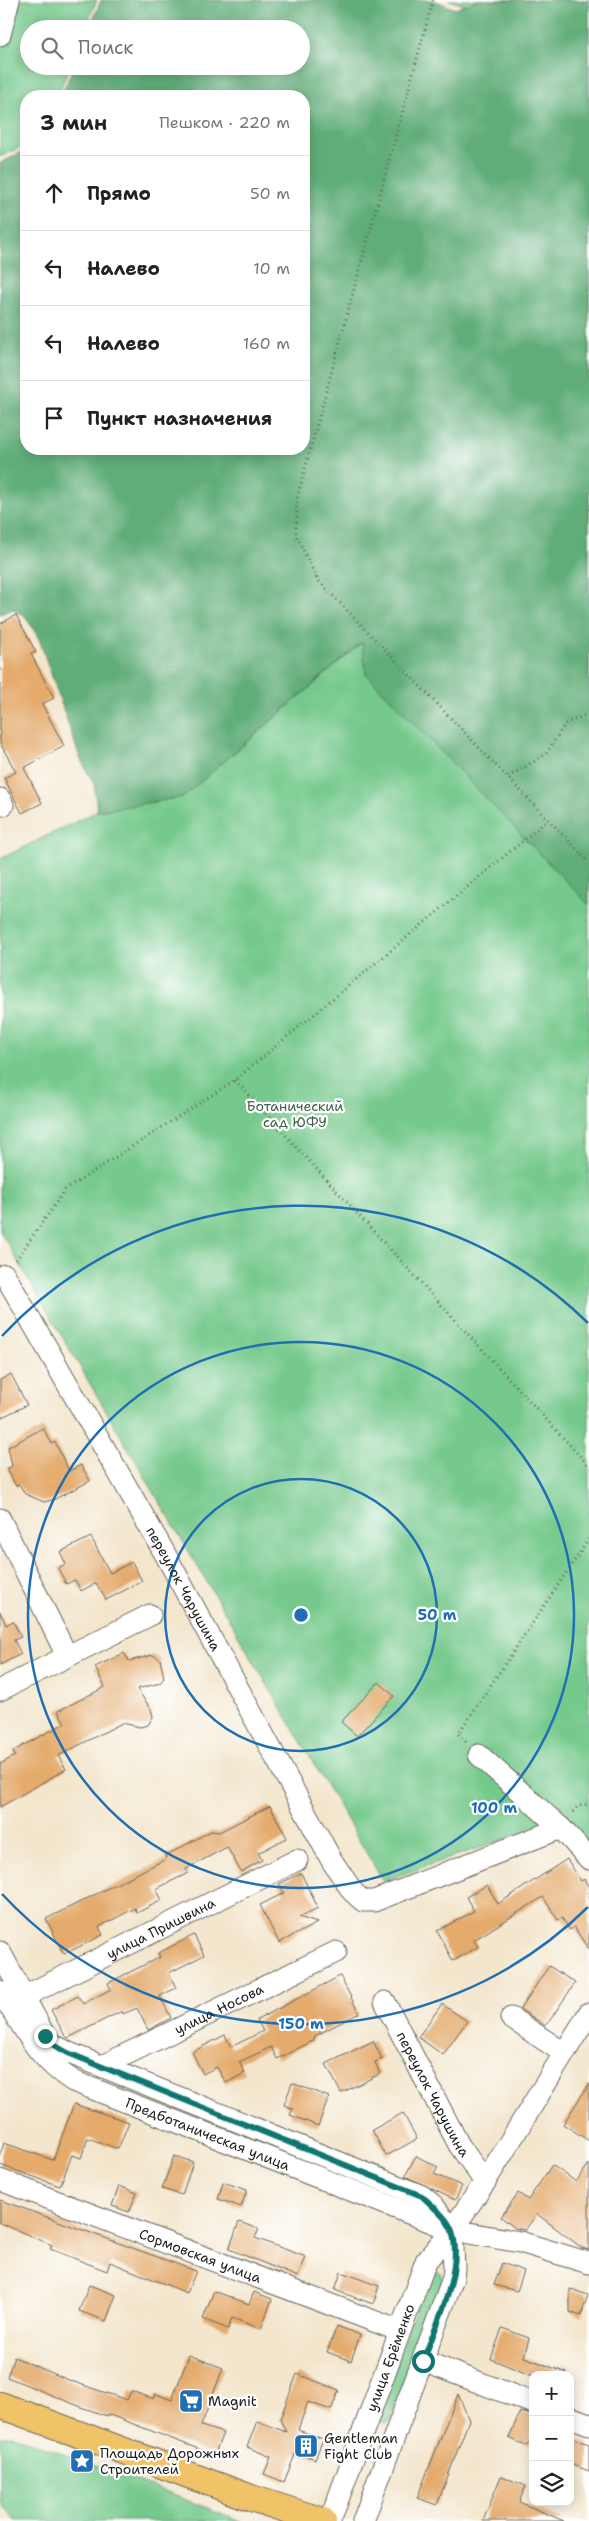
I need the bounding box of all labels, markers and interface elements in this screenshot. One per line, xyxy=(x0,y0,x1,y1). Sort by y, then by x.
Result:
search box xyxy=(20,20,310,75)
icon: search xyxy=(38,34,66,62)
text: Поиск xyxy=(78,35,133,60)
text: 3 мин xyxy=(40,109,107,137)
text: Пешком · 220 m xyxy=(159,112,290,133)
icon: ahead xyxy=(40,179,68,207)
text: Прямо xyxy=(87,181,151,206)
text: 50 m xyxy=(250,183,290,204)
icon: left xyxy=(40,254,68,282)
text: Налево xyxy=(87,256,160,281)
text: 10 m xyxy=(253,258,290,279)
icon: left xyxy=(40,329,68,357)
text: Налево xyxy=(87,331,160,356)
text: 160 m xyxy=(243,333,290,354)
icon: arrive xyxy=(40,404,68,432)
text: Пункт назначения xyxy=(87,406,272,431)
park label: Ботанический сад ЮФУ xyxy=(247,1097,343,1131)
street label: переулок Чарушина xyxy=(142,1523,225,1654)
text: 50 m xyxy=(418,1605,457,1625)
centre of rings xyxy=(292,1606,310,1624)
text: 100 m xyxy=(471,1798,517,1818)
street label: улица Пришвина xyxy=(103,1893,218,1963)
street label: улица Носова xyxy=(171,1980,267,2038)
text: 150 m xyxy=(278,2014,324,2034)
route end xyxy=(34,2025,57,2048)
street label: переулок Чарушина xyxy=(393,2028,474,2161)
street label: Предботаническая улица xyxy=(123,2094,293,2174)
street label: Сормовская улица xyxy=(137,2224,264,2287)
street label: улица Ерёменко xyxy=(362,2301,418,2414)
route start xyxy=(412,2350,435,2373)
map controls xyxy=(529,2371,574,2506)
button: + xyxy=(529,2371,574,2416)
supermarket icon: Magnit xyxy=(178,2388,204,2414)
place label: Magnit xyxy=(208,2392,257,2410)
button: − xyxy=(529,2416,574,2461)
place label: Gentleman Fight Club xyxy=(324,2429,398,2463)
building icon: Gentleman Fight Club xyxy=(293,2433,319,2459)
place label: Площадь Дорожных Строителей xyxy=(100,2444,239,2478)
place icon: Площадь Дорожных Строителей xyxy=(69,2448,95,2474)
button: layers xyxy=(529,2461,574,2506)

